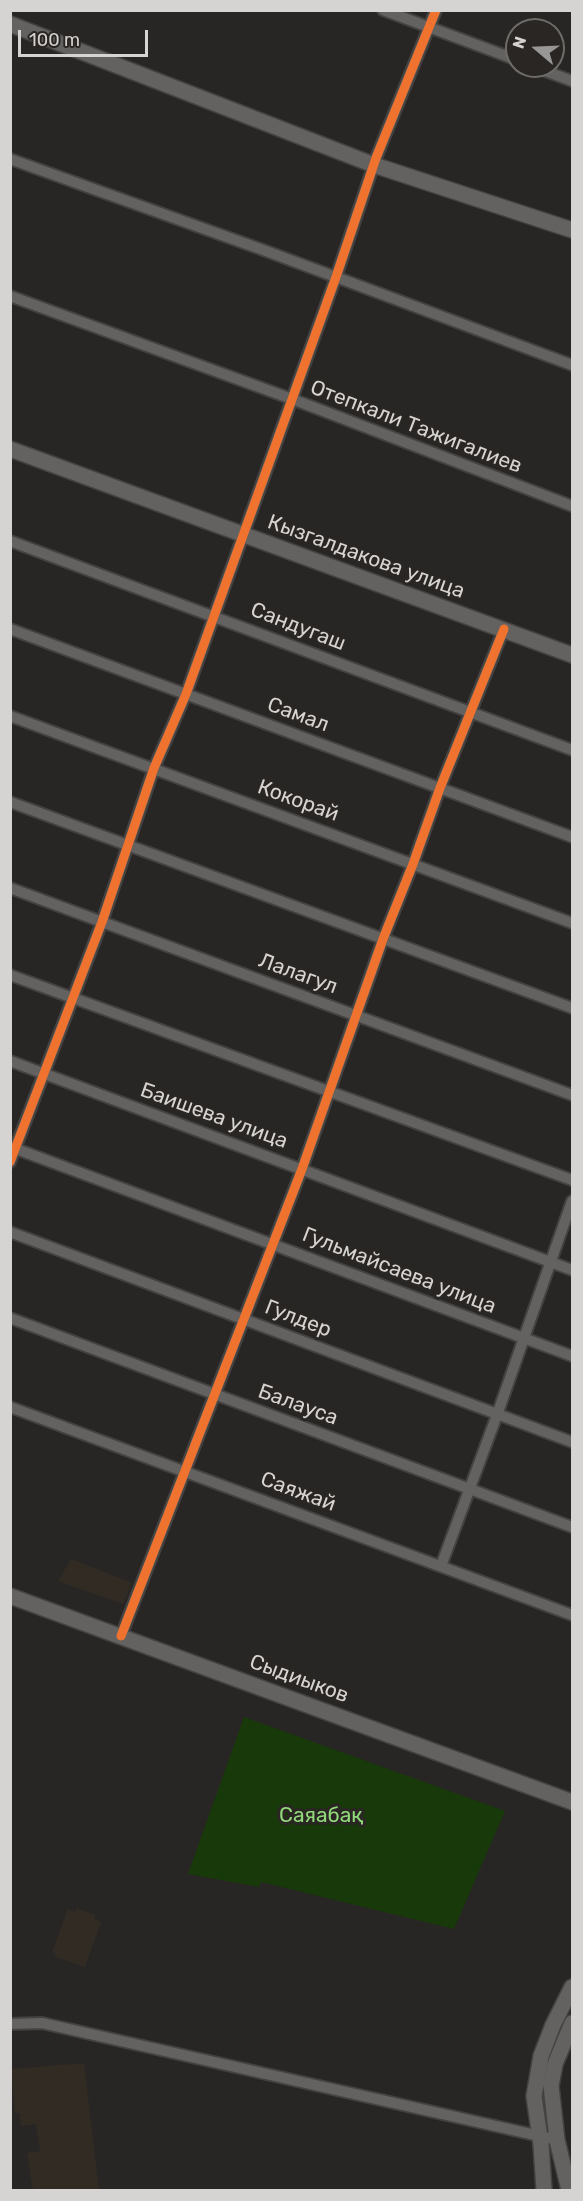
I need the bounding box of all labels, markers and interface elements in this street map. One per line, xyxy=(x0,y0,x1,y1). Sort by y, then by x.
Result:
scale bar xyxy=(21,18,152,56)
north arrow xyxy=(505,18,565,78)
text: 100 m xyxy=(29,29,80,51)
text: N xyxy=(509,34,530,51)
street label: Отепкали Тажигалиев xyxy=(307,375,525,479)
street label: Кызгалдакова улица xyxy=(264,510,468,604)
street label: Сандугаш xyxy=(247,597,349,657)
street label: Самал xyxy=(264,692,332,738)
street label: Кокорай xyxy=(254,775,342,827)
street label: Лалагул xyxy=(255,948,341,1000)
street label: Баишева улица xyxy=(137,1078,291,1154)
street label: Гульмайсаева улица xyxy=(299,1222,499,1320)
street label: Гулдер xyxy=(261,1295,335,1343)
street label: Балауса xyxy=(255,1379,341,1431)
street label: Саяжай xyxy=(257,1467,339,1517)
street label: Сыдиыков xyxy=(246,1649,352,1709)
park label: Саяабақ xyxy=(279,1803,363,1829)

